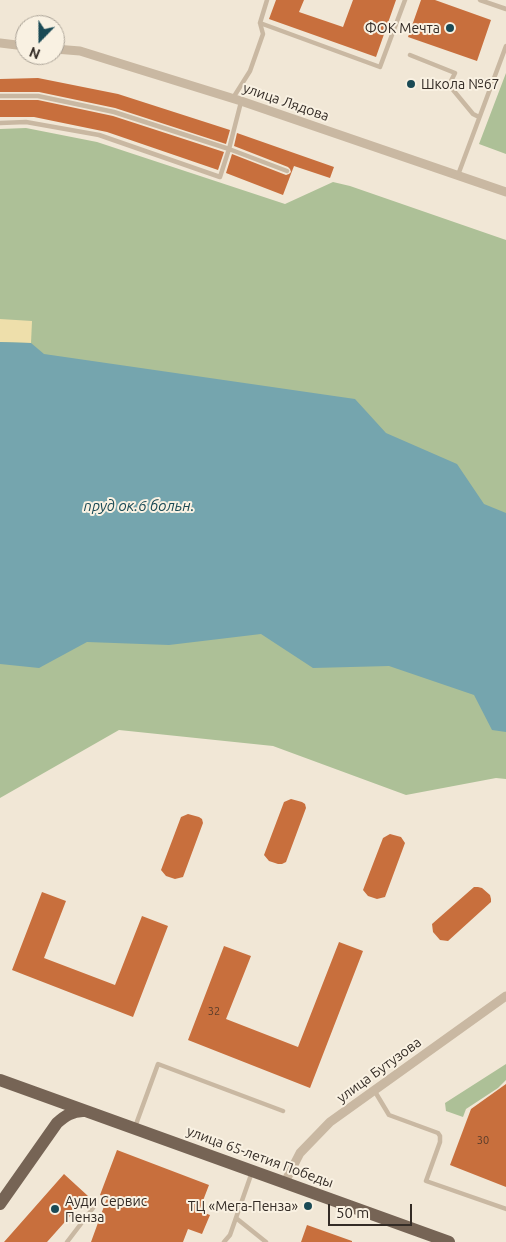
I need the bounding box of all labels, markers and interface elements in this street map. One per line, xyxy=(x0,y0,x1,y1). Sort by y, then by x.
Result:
north arrow xyxy=(15,15,65,65)
place label: ФОК Мечта xyxy=(365,20,440,36)
marker: ФОК Мечта xyxy=(444,22,456,34)
text: N xyxy=(27,44,43,62)
place label: Школа №67 xyxy=(421,76,500,92)
marker: Школа №67 xyxy=(405,78,417,90)
street label: улица Лядова xyxy=(241,79,331,125)
water label: пруд ок.6 больн. xyxy=(84,497,194,515)
house number: 32 xyxy=(208,1004,220,1018)
street label: улица Бутузова xyxy=(334,1034,424,1106)
street label: улица 65-летия Победы xyxy=(184,1123,336,1191)
house number: 30 xyxy=(477,1133,489,1147)
place label: Ауди Сервис Пенза xyxy=(65,1193,147,1226)
scale bar xyxy=(331,1194,415,1226)
place label: ТЦ «Мега-Пенза» xyxy=(188,1198,298,1214)
marker: ТЦ «Мега-Пенза» xyxy=(302,1200,314,1212)
marker: Ауди Сервис Пенза xyxy=(49,1203,61,1215)
text: 50 m xyxy=(336,1204,369,1221)

